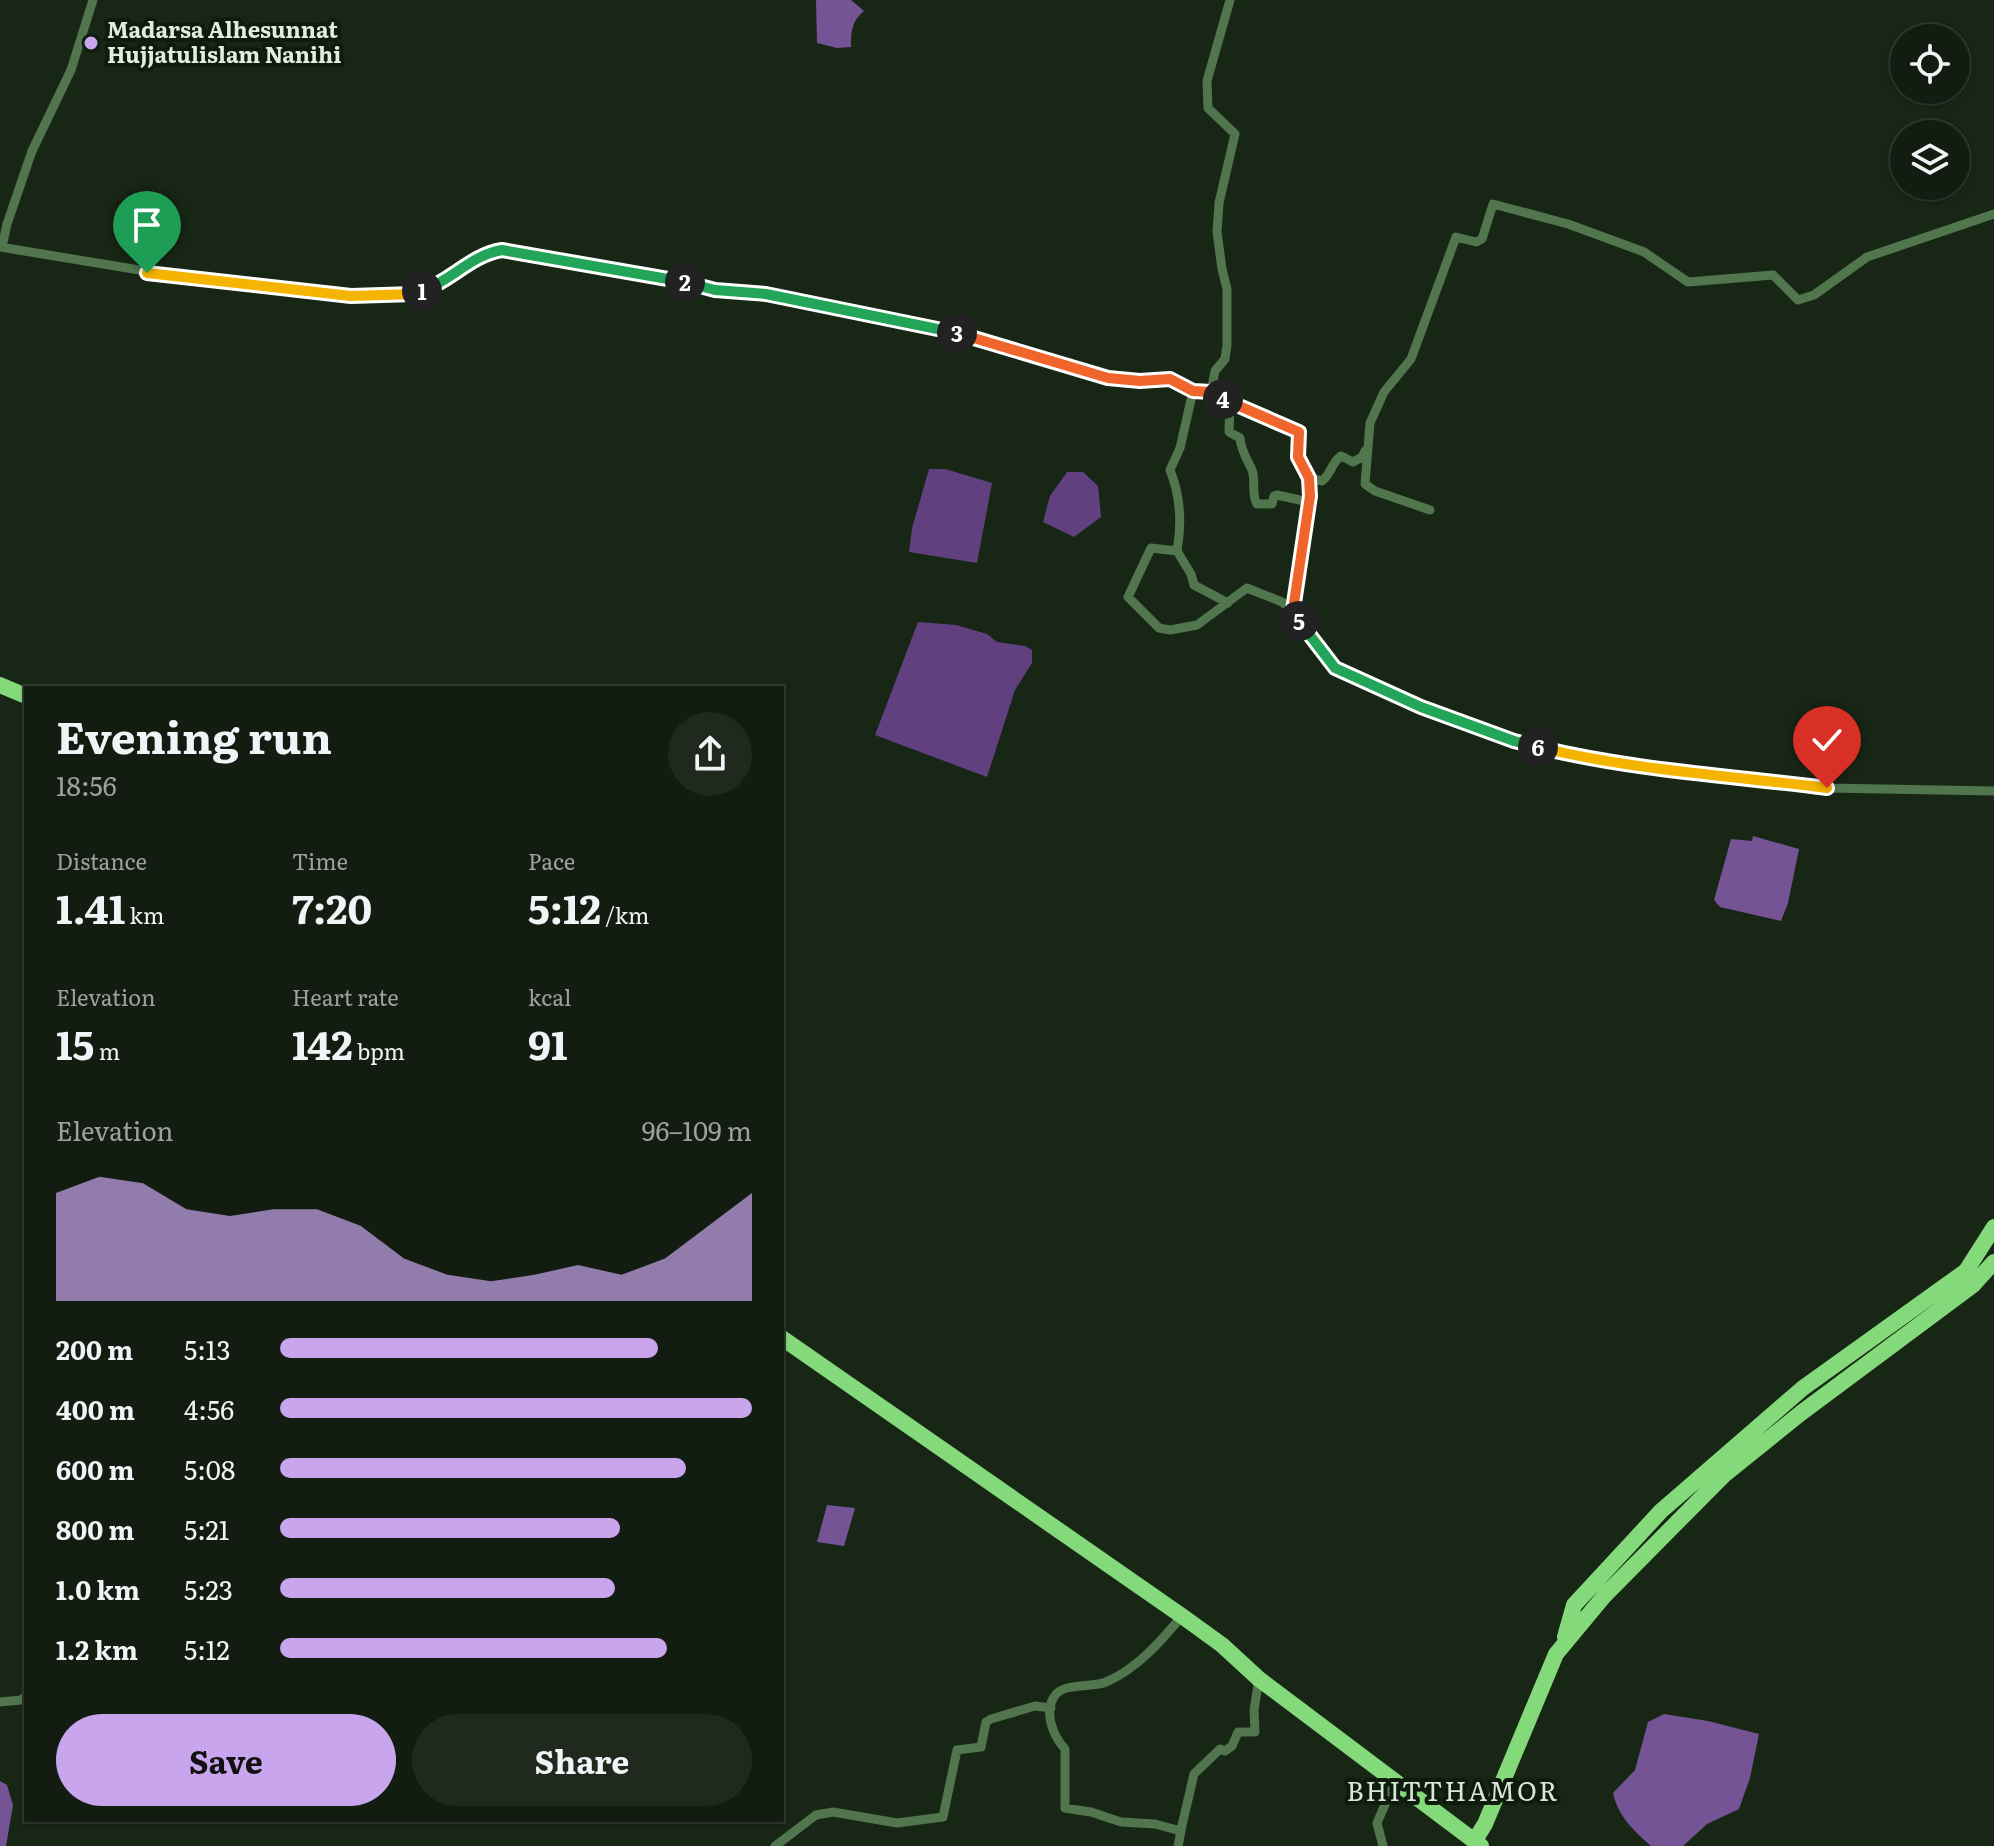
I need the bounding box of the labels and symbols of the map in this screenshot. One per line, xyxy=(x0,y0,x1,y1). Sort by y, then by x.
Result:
place label: Madarsa Alhesunnat Hujjatulislam Nanihi xyxy=(107,12,341,70)
marker: Madarsa Alhesunnat Hujjatulislam Nanihi xyxy=(82,34,100,52)
pin xyxy=(113,191,181,273)
pin: 2 xyxy=(665,262,705,302)
pin: 1 xyxy=(402,271,442,311)
pin: 3 xyxy=(937,313,977,353)
pin: 4 xyxy=(1203,379,1243,419)
pin: 5 xyxy=(1279,601,1319,641)
pin xyxy=(1793,706,1861,788)
pin: 6 xyxy=(1518,727,1558,767)
district label: BHITTHAMOR xyxy=(1346,1770,1560,1809)

